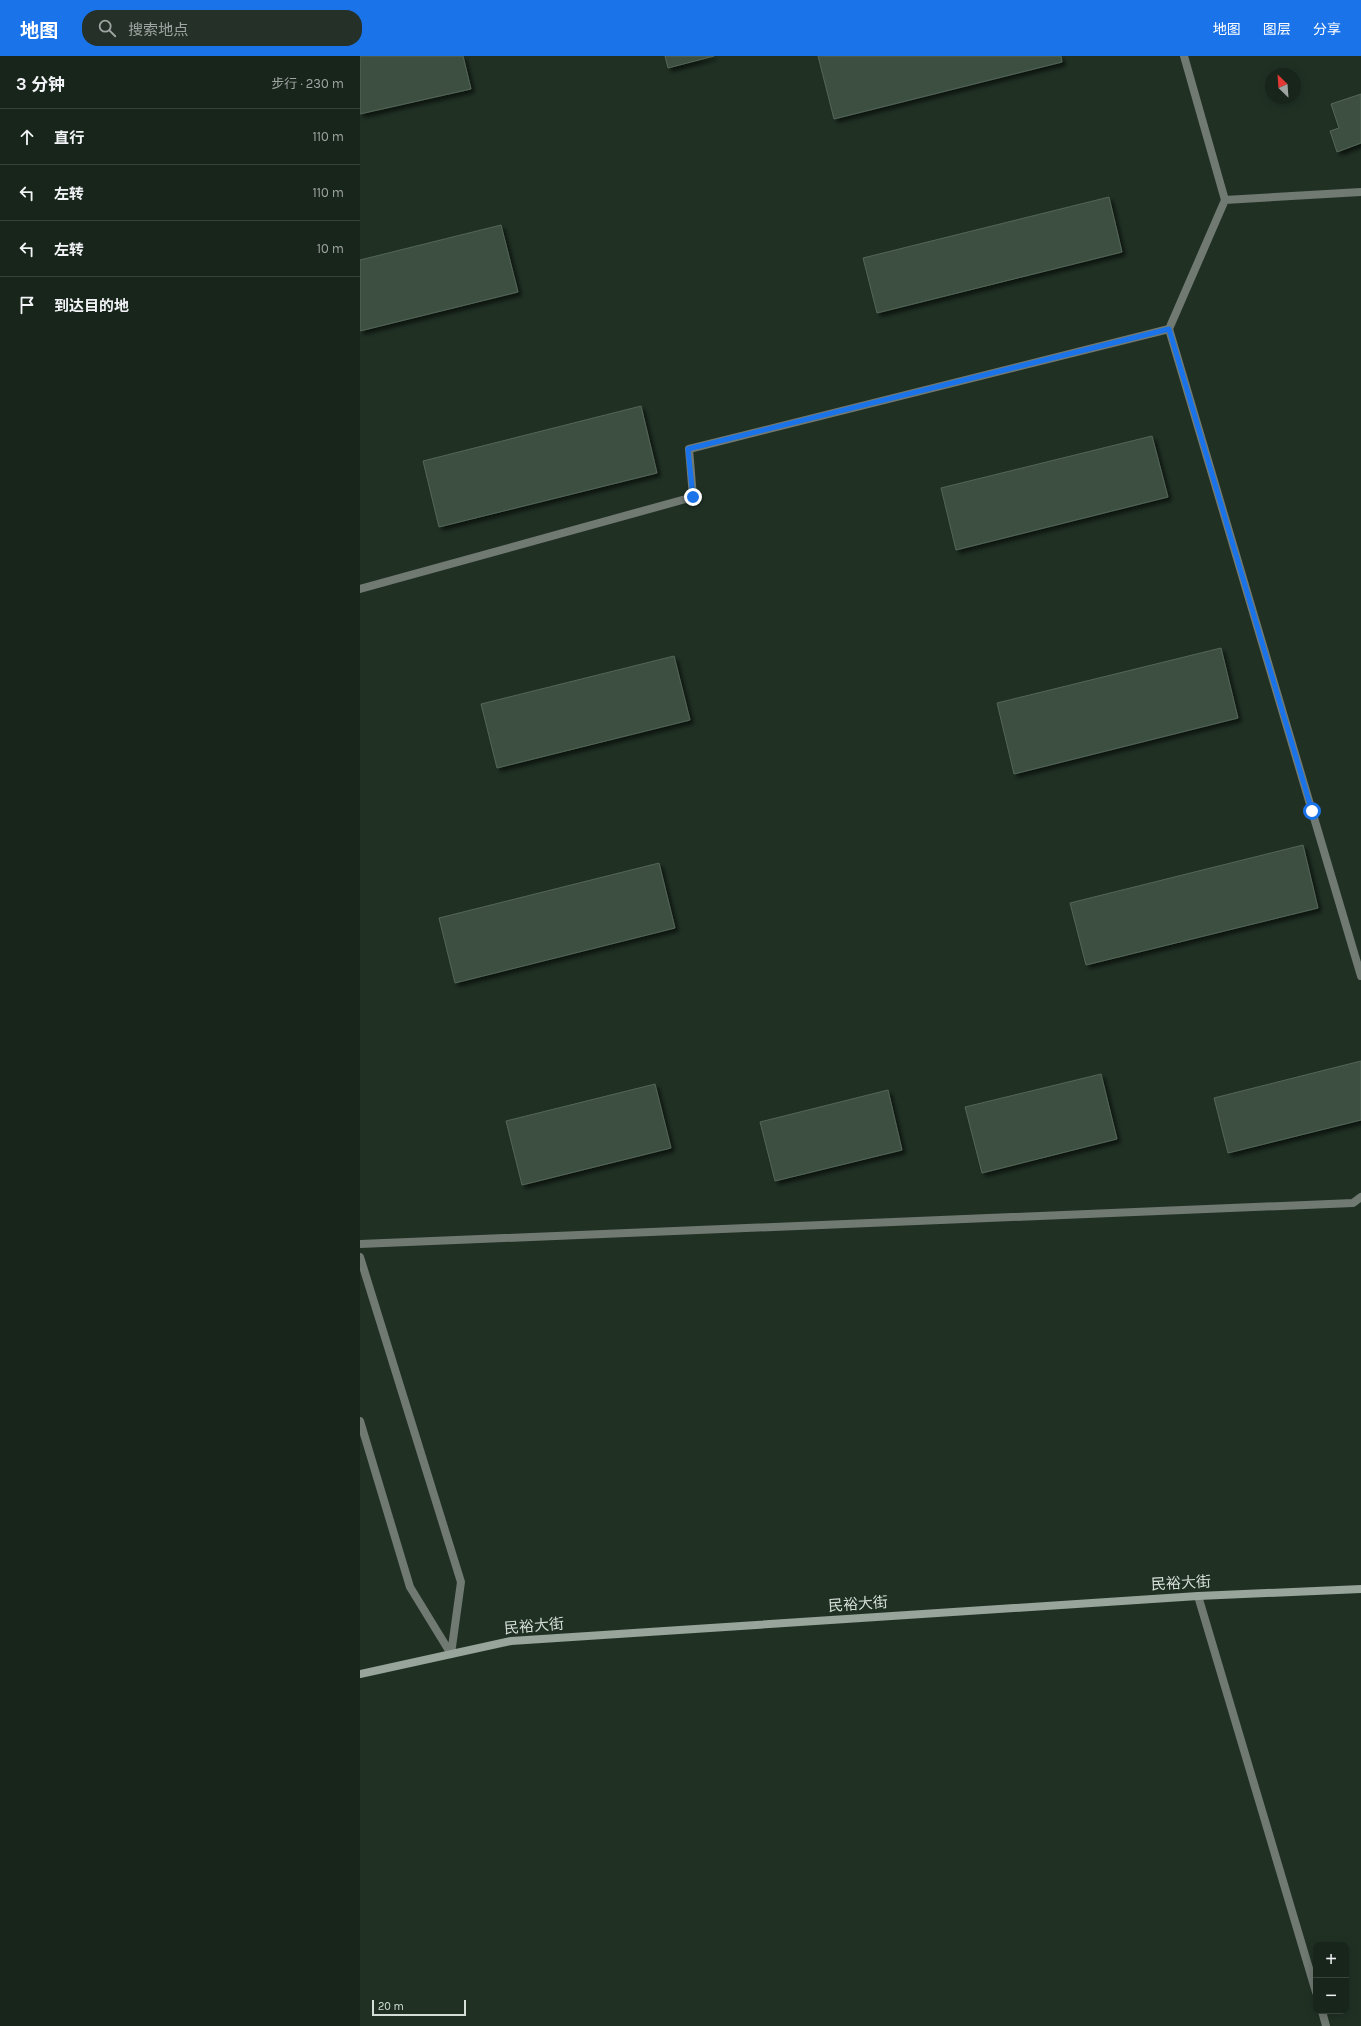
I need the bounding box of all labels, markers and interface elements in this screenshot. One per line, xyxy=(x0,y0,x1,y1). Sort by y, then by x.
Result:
search box xyxy=(82,10,362,46)
icon: search xyxy=(96,17,118,39)
text: 地图 xyxy=(20,20,58,42)
text: 搜索地点 xyxy=(128,21,188,39)
text: 地图 xyxy=(1213,21,1241,38)
text: 图层 xyxy=(1263,21,1291,38)
text: 分享 xyxy=(1313,21,1341,38)
north arrow xyxy=(1265,68,1301,104)
text: 3 分钟 xyxy=(16,74,65,94)
text: 步行 · 230 m xyxy=(271,76,344,91)
icon: ahead xyxy=(16,126,38,148)
text: 直行 xyxy=(54,129,84,147)
text: 110 m xyxy=(312,129,344,144)
icon: left xyxy=(16,182,38,204)
text: 左转 xyxy=(54,185,84,203)
text: 110 m xyxy=(312,185,344,200)
icon: left xyxy=(16,238,38,260)
text: 左转 xyxy=(54,241,84,259)
text: 10 m xyxy=(317,241,344,256)
icon: arrive xyxy=(16,294,38,316)
text: 到达目的地 xyxy=(54,297,129,315)
route end xyxy=(684,488,702,506)
route start xyxy=(1303,802,1321,820)
street label: 民裕大街 xyxy=(1151,1572,1211,1594)
street label: 民裕大街 xyxy=(827,1593,889,1615)
street label: 民裕大街 xyxy=(503,1614,565,1638)
map controls xyxy=(1313,1942,1349,2014)
button: + xyxy=(1313,1942,1349,1978)
button: − xyxy=(1313,1978,1349,2014)
scale bar xyxy=(372,1998,466,2017)
text: 20 m xyxy=(378,2000,404,2013)

